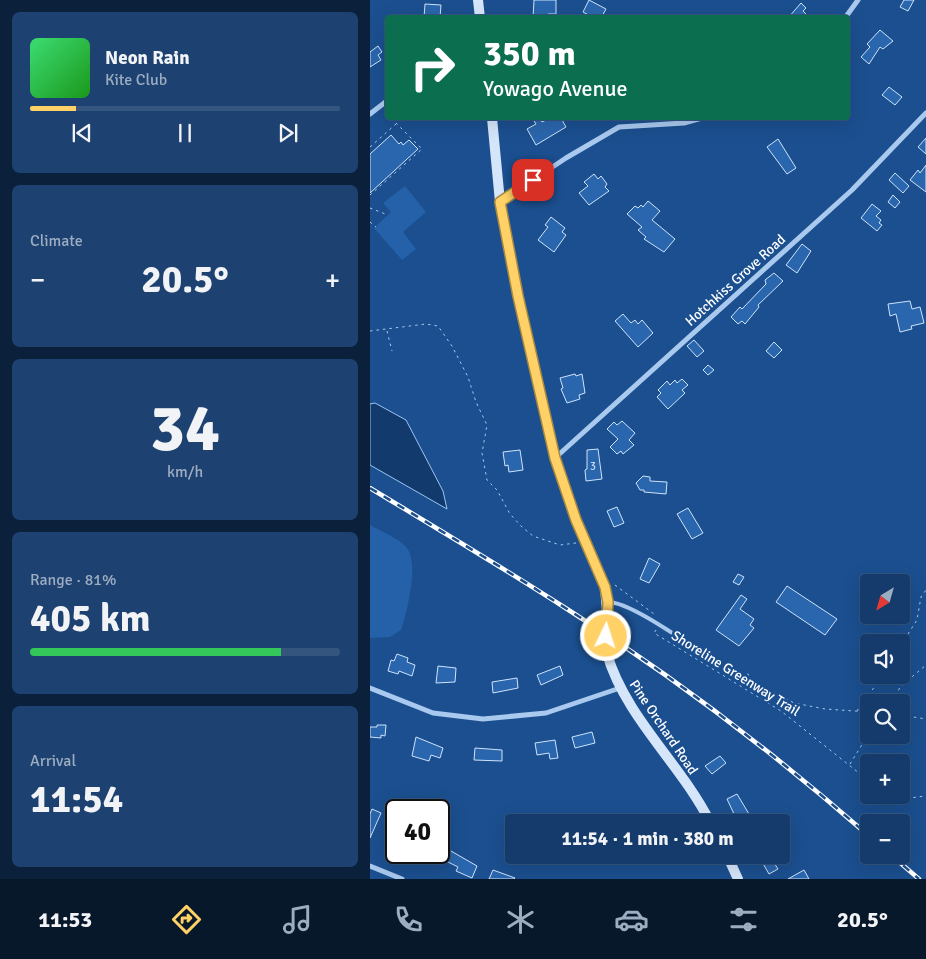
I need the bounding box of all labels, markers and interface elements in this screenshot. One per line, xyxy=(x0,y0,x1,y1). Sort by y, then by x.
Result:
text: 350 m xyxy=(483,32,576,75)
icon: right xyxy=(400,35,465,100)
text: Neon Rain xyxy=(105,46,190,70)
text: Kite Club xyxy=(105,70,167,90)
text: Yowago Avenue xyxy=(483,75,627,102)
icon: previous xyxy=(68,119,96,147)
icon: pause xyxy=(171,119,199,147)
icon: next xyxy=(274,119,302,147)
pin xyxy=(512,159,554,201)
icon: arrive xyxy=(519,166,547,194)
text: Climate xyxy=(30,231,83,251)
street label: Hotchkiss Grove Road xyxy=(682,231,789,330)
text: 20.5° xyxy=(141,256,229,303)
text: − xyxy=(30,263,45,297)
text: + xyxy=(325,263,340,297)
text: 34 xyxy=(150,389,220,469)
house number: 3 xyxy=(590,460,596,473)
text: km/h xyxy=(167,462,203,482)
text: Range · 81% xyxy=(30,570,116,590)
north arrow xyxy=(860,574,910,624)
map controls xyxy=(860,574,910,864)
text: 405 km xyxy=(30,595,151,642)
position arrow xyxy=(579,609,631,661)
street label: Shoreline Greenway Trail xyxy=(668,627,803,720)
button: sound xyxy=(860,634,910,684)
street label: Pine Orchard Road xyxy=(626,677,701,778)
button: search xyxy=(860,694,910,744)
text: Arrival xyxy=(30,751,76,771)
button: + xyxy=(860,754,910,804)
text: 11:54 xyxy=(30,776,123,823)
speed limit sign: 40 xyxy=(385,799,450,864)
button: − xyxy=(860,814,910,864)
text: 11:54 · 1 min · 380 m xyxy=(561,827,734,851)
icon: directions xyxy=(169,902,204,937)
icon: music xyxy=(280,902,315,937)
icon: phone xyxy=(391,902,426,937)
icon: climate xyxy=(503,902,538,937)
icon: car xyxy=(614,902,649,937)
icon: filters xyxy=(726,902,761,937)
text: 11:53 xyxy=(38,906,92,933)
text: 20.5° xyxy=(837,906,888,933)

